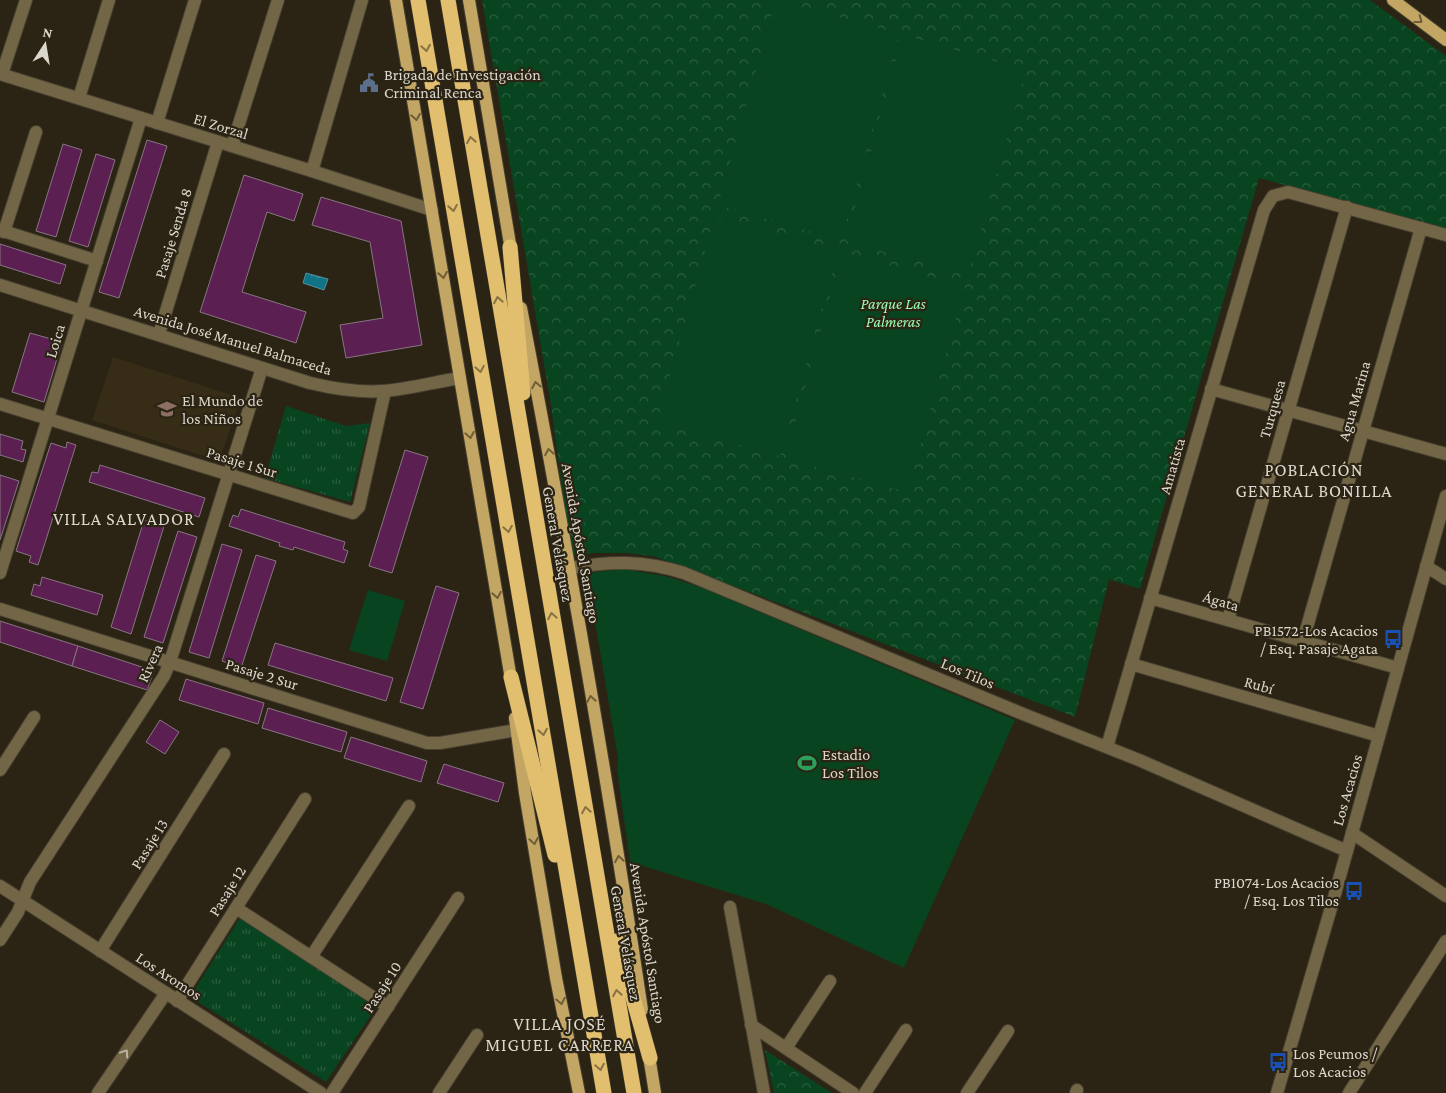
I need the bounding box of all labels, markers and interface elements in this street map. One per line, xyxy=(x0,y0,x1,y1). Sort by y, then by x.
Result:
one-way arrow xyxy=(1413,14,1423,23)
north arrow xyxy=(20,20,70,70)
text: N xyxy=(41,23,54,41)
one-way arrow xyxy=(421,44,431,52)
place label: Brigada de Investigación Criminal Renca xyxy=(384,66,541,101)
public building icon: Brigada de Investigación Criminal Renca xyxy=(358,72,380,94)
street label: El Zorzal xyxy=(192,110,250,142)
one-way arrow xyxy=(410,113,420,122)
one-way arrow xyxy=(466,136,476,145)
street label: Pasaje Senda 8 xyxy=(151,186,196,280)
one-way arrow xyxy=(447,204,457,213)
one-way arrow xyxy=(437,271,447,279)
park label: Parque Las Palmeras xyxy=(860,295,926,330)
one-way arrow xyxy=(494,296,504,305)
street label: Avenida José Manuel Balmaceda xyxy=(132,302,334,379)
street label: Loica xyxy=(42,322,68,360)
street label: Agua Marina xyxy=(1335,359,1375,443)
one-way arrow xyxy=(475,364,485,373)
street label: Turquesa xyxy=(1256,377,1290,440)
one-way arrow xyxy=(531,380,542,389)
place label: El Mundo de los Niños xyxy=(182,392,263,427)
school or university icon: El Mundo de los Niños xyxy=(156,398,178,420)
one-way arrow xyxy=(465,431,475,439)
street label: Amatista xyxy=(1156,435,1188,496)
street label: Pasaje 1 Sur xyxy=(204,443,280,482)
one-way arrow xyxy=(544,448,554,457)
district label: POBLACIÓN GENERAL BONILLA xyxy=(1235,460,1393,501)
street label: Avenida Apóstol Santiago xyxy=(558,461,604,625)
street label: General Velásquez xyxy=(539,485,577,603)
district label: VILLA SALVADOR xyxy=(53,509,195,529)
one-way arrow xyxy=(502,524,512,533)
street label: Ágata xyxy=(1201,588,1242,615)
one-way arrow xyxy=(492,591,502,600)
one-way arrow xyxy=(548,611,558,620)
place label: PB1572-Los Acacios / Esq. Pasaje Agata xyxy=(1255,622,1379,658)
bus stop icon: PB1572-Los Acacios / Esq. Pasaje Agata xyxy=(1382,628,1404,650)
street label: Rivera xyxy=(134,641,166,685)
street label: Los Tilos xyxy=(939,654,997,692)
street label: Pasaje 2 Sur xyxy=(223,655,301,694)
street label: Rubí xyxy=(1242,673,1276,697)
one-way arrow xyxy=(587,694,597,703)
one-way arrow xyxy=(537,728,547,736)
place label: Estadio Los Tilos xyxy=(822,746,879,781)
sports icon: Estadio Los Tilos xyxy=(796,752,818,774)
street label: Los Acacios xyxy=(1329,752,1365,828)
one-way arrow xyxy=(581,806,591,815)
street label: Pasaje 13 xyxy=(127,816,172,873)
one-way arrow xyxy=(528,837,538,845)
one-way arrow xyxy=(614,855,624,863)
street label: Avenida Apóstol Santiago xyxy=(626,861,669,1025)
street label: Pasaje 12 xyxy=(205,863,250,920)
place label: PB1074-Los Acacios / Esq. Los Tilos xyxy=(1214,874,1339,910)
bus stop icon: PB1074-Los Acacios / Esq. Los Tilos xyxy=(1343,880,1365,902)
street label: General Velásquez xyxy=(607,884,645,1002)
street label: Los Aromos xyxy=(133,949,205,1003)
street label: Pasaje 10 xyxy=(359,958,406,1016)
one-way arrow xyxy=(613,989,623,998)
one-way arrow xyxy=(555,997,565,1006)
district label: VILLA JOSÉ MIGUEL CARRERA xyxy=(485,1014,635,1055)
place label: Los Peumos / Los Acacios xyxy=(1293,1045,1379,1080)
one-way arrow xyxy=(119,1049,129,1058)
bus stop icon: Los Peumos / Los Acacios xyxy=(1267,1051,1289,1073)
one-way arrow xyxy=(594,1063,604,1072)

